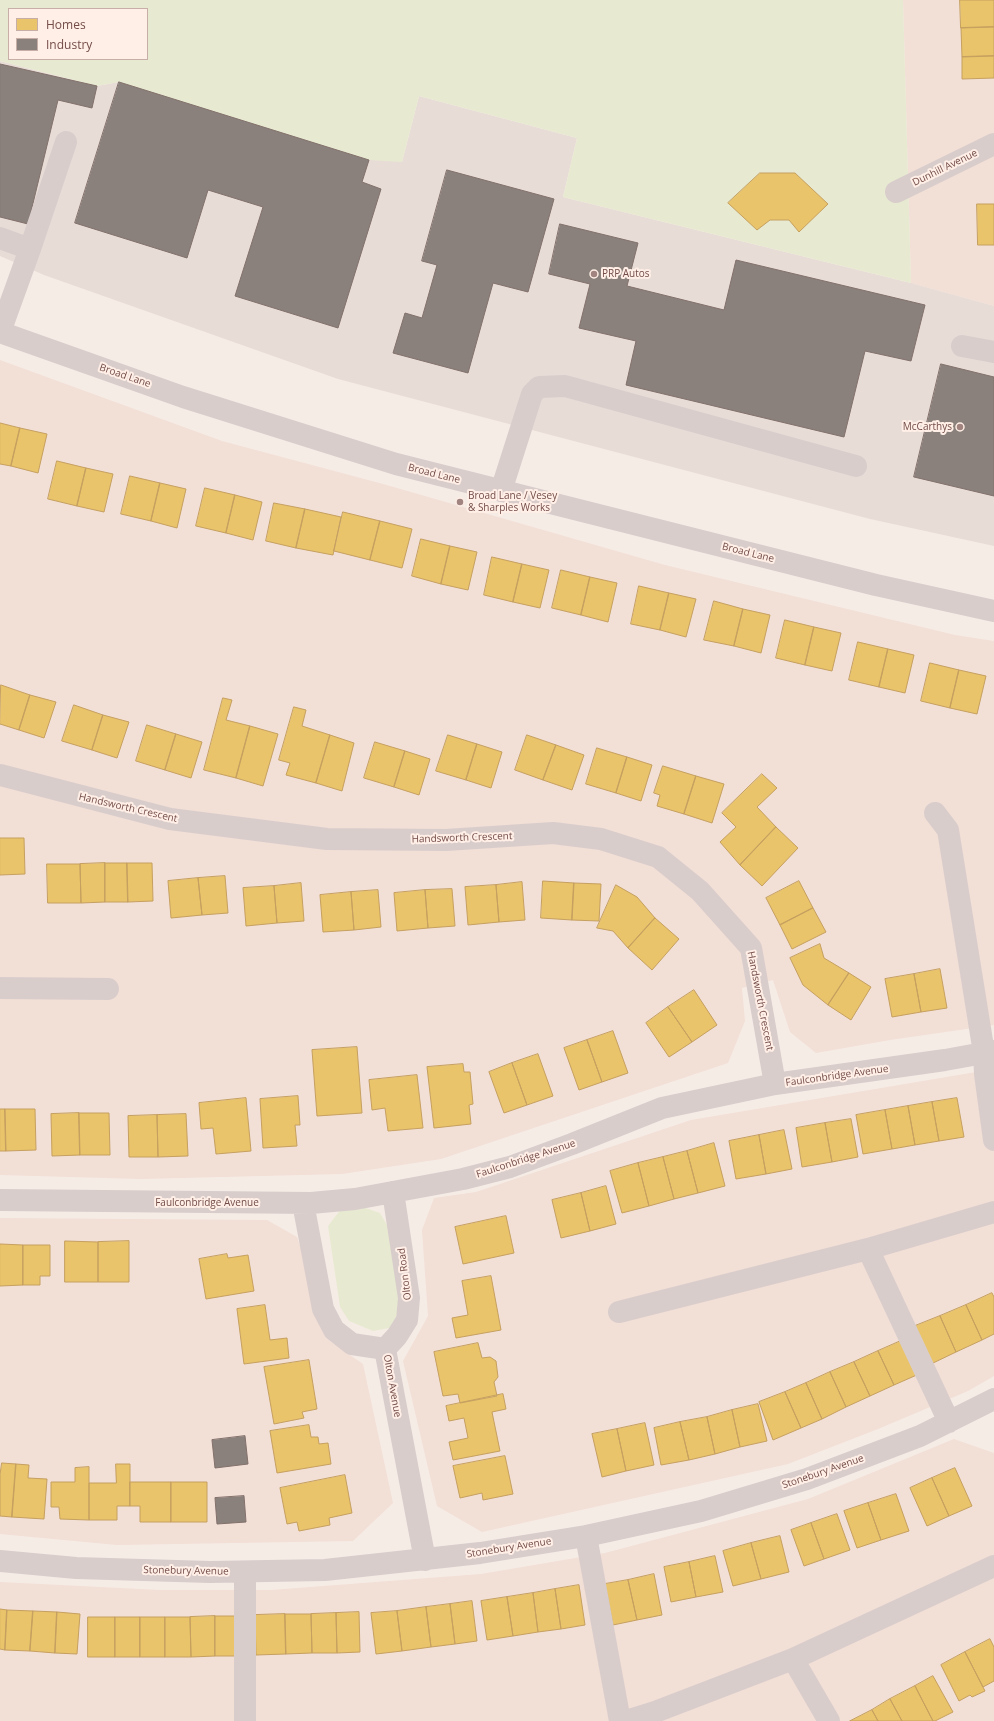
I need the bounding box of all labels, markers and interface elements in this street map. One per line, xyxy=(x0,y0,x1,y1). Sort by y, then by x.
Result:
legend xyxy=(8,8,148,60)
text: Homes xyxy=(46,16,86,33)
text: Industry xyxy=(46,36,92,53)
street label: Dunhill Avenue xyxy=(911,147,979,189)
place label: PRP Autos xyxy=(602,268,650,280)
marker: PRP Autos xyxy=(589,269,599,279)
street label: Broad Lane xyxy=(98,362,152,390)
place label: McCarthys xyxy=(903,421,952,433)
marker: McCarthys xyxy=(955,422,965,432)
street label: Broad Lane xyxy=(407,462,461,486)
place label: Broad Lane / Vesey & Sharples Works xyxy=(468,490,557,514)
marker: Broad Lane / Vesey & Sharples Works xyxy=(455,497,465,507)
street label: Broad Lane xyxy=(721,541,775,565)
street label: Handsworth Crescent xyxy=(77,791,179,825)
street label: Handsworth Crescent xyxy=(411,830,513,846)
street label: Handsworth Crescent xyxy=(744,950,776,1052)
street label: Faulconbridge Avenue xyxy=(785,1063,889,1089)
street label: Faulconbridge Avenue xyxy=(475,1137,577,1181)
street label: Faulconbridge Avenue xyxy=(155,1197,259,1209)
street label: Olton Road xyxy=(396,1247,414,1301)
street label: Olton Avenue xyxy=(381,1354,403,1418)
street label: Stonebury Avenue xyxy=(781,1452,865,1492)
street label: Stonebury Avenue xyxy=(466,1535,552,1561)
street label: Stonebury Avenue xyxy=(143,1564,229,1578)

